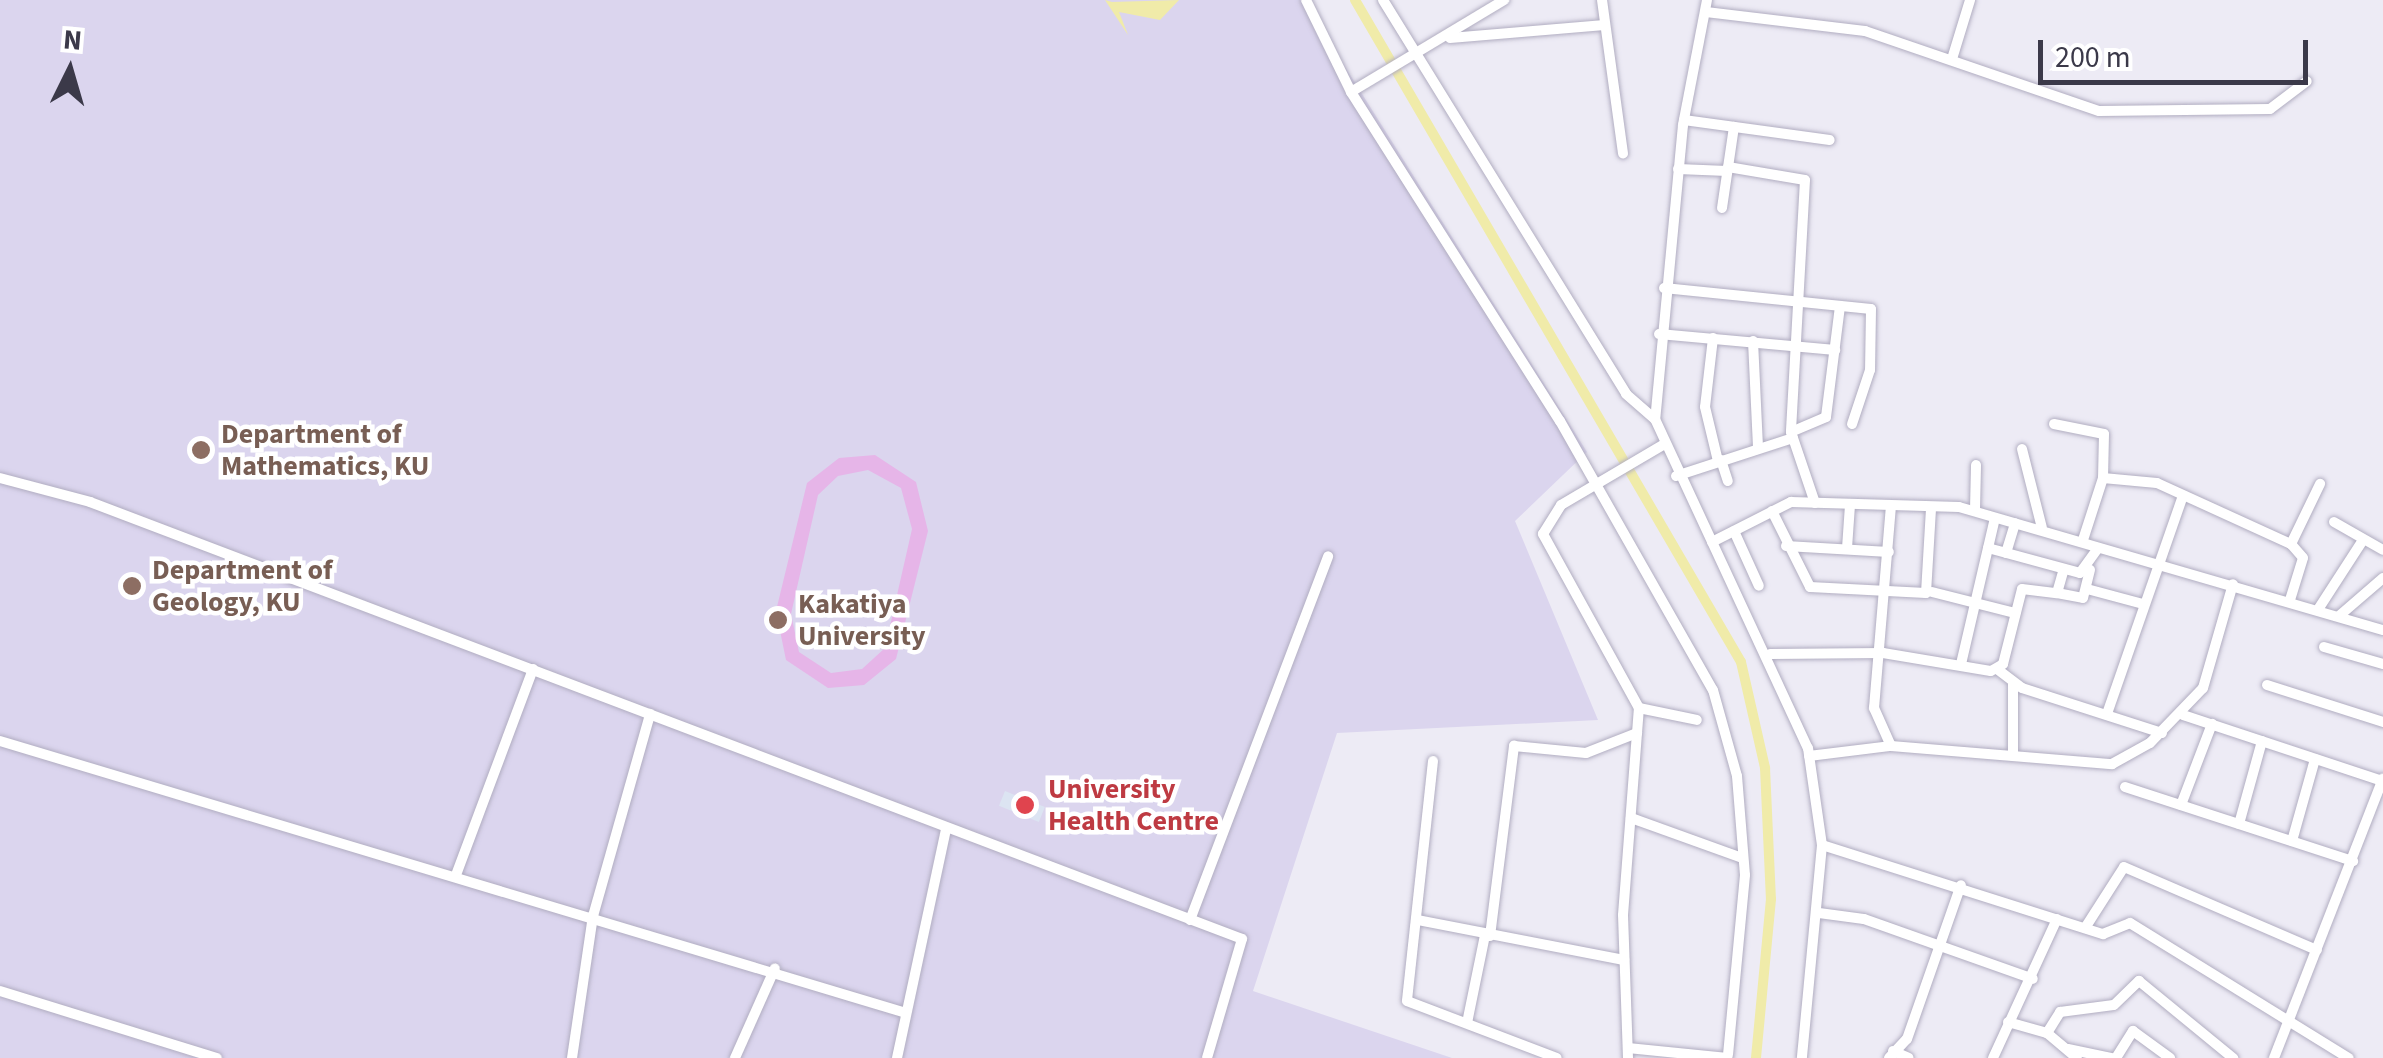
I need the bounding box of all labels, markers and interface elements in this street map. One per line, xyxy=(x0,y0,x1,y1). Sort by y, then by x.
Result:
text: N xyxy=(62,19,84,61)
north arrow xyxy=(20,20,120,120)
scale bar xyxy=(2043,20,2313,82)
text: 200 m xyxy=(2055,36,2131,79)
place label: Department of Mathematics, KU xyxy=(221,417,429,483)
marker: Department of Mathematics, KU xyxy=(190,439,212,461)
place label: Department of Geology, KU xyxy=(152,553,332,619)
marker: Department of Geology, KU xyxy=(121,575,143,597)
place label: Kakatiya University xyxy=(798,587,926,653)
marker: Kakatiya University xyxy=(767,609,789,631)
place label: University Health Centre xyxy=(1048,772,1219,838)
marker: University Health Centre xyxy=(1012,792,1038,818)

